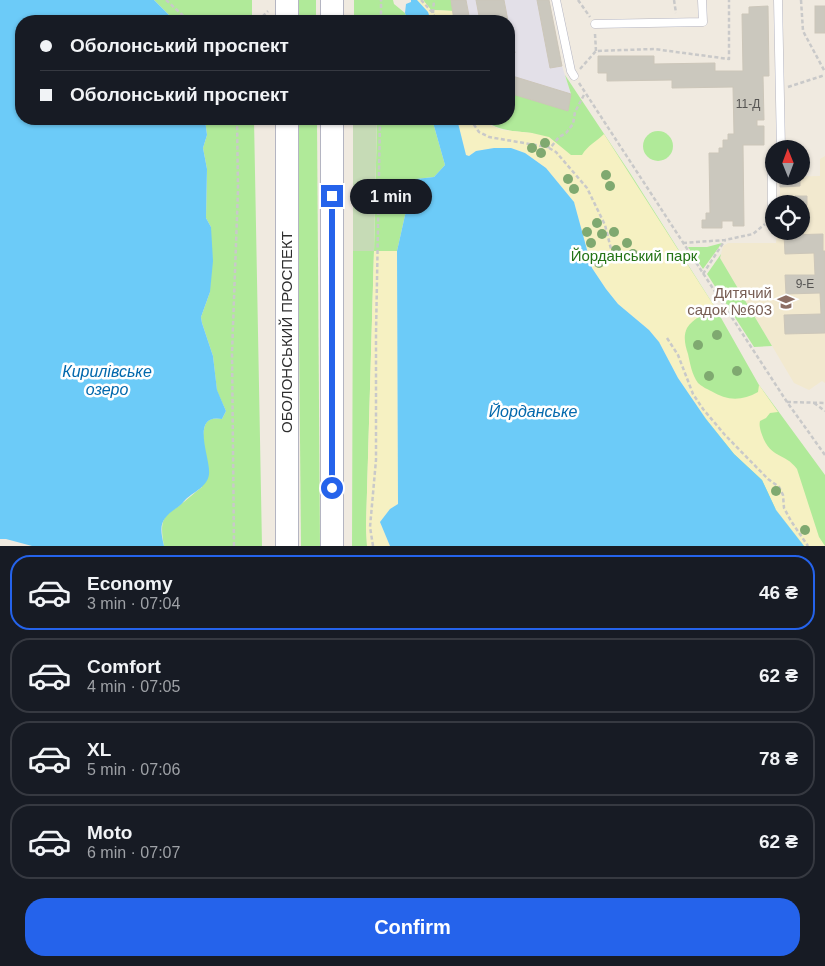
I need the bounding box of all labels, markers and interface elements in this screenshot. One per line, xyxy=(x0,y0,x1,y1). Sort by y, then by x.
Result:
text: Оболонський проспект xyxy=(70,35,289,56)
text: Оболонський проспект xyxy=(70,84,289,105)
house number: 11-Д xyxy=(736,97,760,111)
north arrow xyxy=(765,140,810,185)
map controls xyxy=(765,140,810,240)
callout: 1 min xyxy=(350,178,432,214)
route end xyxy=(321,185,343,207)
text: 1 min xyxy=(370,188,412,205)
button: locate xyxy=(765,195,810,240)
street label: ОБОЛОНСЬКИЙ ПРОСПЕКТ xyxy=(278,231,295,433)
park label: Йорданський парк xyxy=(571,247,698,264)
house number: 9-Е xyxy=(796,277,814,291)
place label: Дитячий садок №603 xyxy=(687,284,772,318)
school or university icon: Дитячий садок №603 xyxy=(776,292,796,312)
water label: Кирилівське озеро xyxy=(62,363,152,398)
water label: Йорданське xyxy=(489,402,577,420)
route start xyxy=(321,477,343,499)
icon: car xyxy=(27,570,72,615)
text: Economy xyxy=(87,573,173,594)
text: 46 ₴ xyxy=(759,582,798,603)
text: 3 min · 07:04 xyxy=(87,595,180,612)
icon: car xyxy=(27,653,72,698)
text: Comfort xyxy=(87,656,161,677)
text: 62 ₴ xyxy=(759,665,798,686)
text: 4 min · 07:05 xyxy=(87,678,180,695)
icon: car xyxy=(27,736,72,781)
text: XL xyxy=(87,739,111,760)
text: 78 ₴ xyxy=(759,748,798,769)
text: 5 min · 07:06 xyxy=(87,761,180,778)
icon: car xyxy=(27,819,72,864)
text: Moto xyxy=(87,822,132,843)
text: 62 ₴ xyxy=(759,831,798,852)
text: 6 min · 07:07 xyxy=(87,844,180,861)
button: Confirm xyxy=(25,898,800,956)

